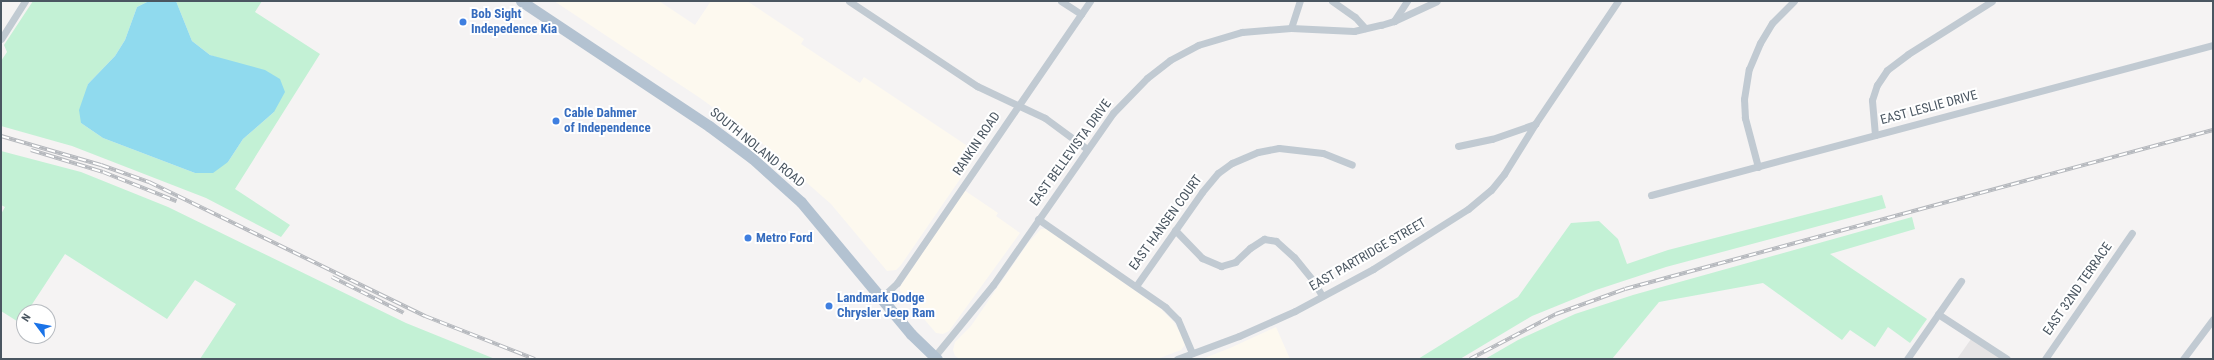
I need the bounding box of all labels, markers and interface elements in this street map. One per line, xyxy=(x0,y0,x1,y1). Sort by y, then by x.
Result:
place label: Bob Sight Indepedence Kia xyxy=(471,7,557,38)
marker: Bob Sight Indepedence Kia xyxy=(458,17,468,27)
street label: EAST LESLIE DRIVE xyxy=(1879,88,1979,128)
street label: EAST BELLEVISTA DRIVE xyxy=(1027,97,1115,209)
street label: SOUTH NOLAND ROAD xyxy=(707,105,807,191)
place label: Cable Dahmer of Independence xyxy=(564,106,651,137)
street label: RANKIN ROAD xyxy=(950,109,1004,179)
marker: Cable Dahmer of Independence xyxy=(551,116,561,126)
street label: EAST HANSEN COURT xyxy=(1126,172,1206,274)
street label: EAST PARTRIDGE STREET xyxy=(1307,215,1429,295)
place label: Metro Ford xyxy=(756,230,813,246)
marker: Metro Ford xyxy=(743,233,753,243)
street label: EAST 32ND TERRACE xyxy=(2040,239,2116,339)
place label: Landmark Dodge Chrysler Jeep Ram xyxy=(837,291,935,322)
marker: Landmark Dodge Chrysler Jeep Ram xyxy=(824,301,834,311)
north arrow xyxy=(16,304,56,344)
text: N xyxy=(19,312,34,324)

